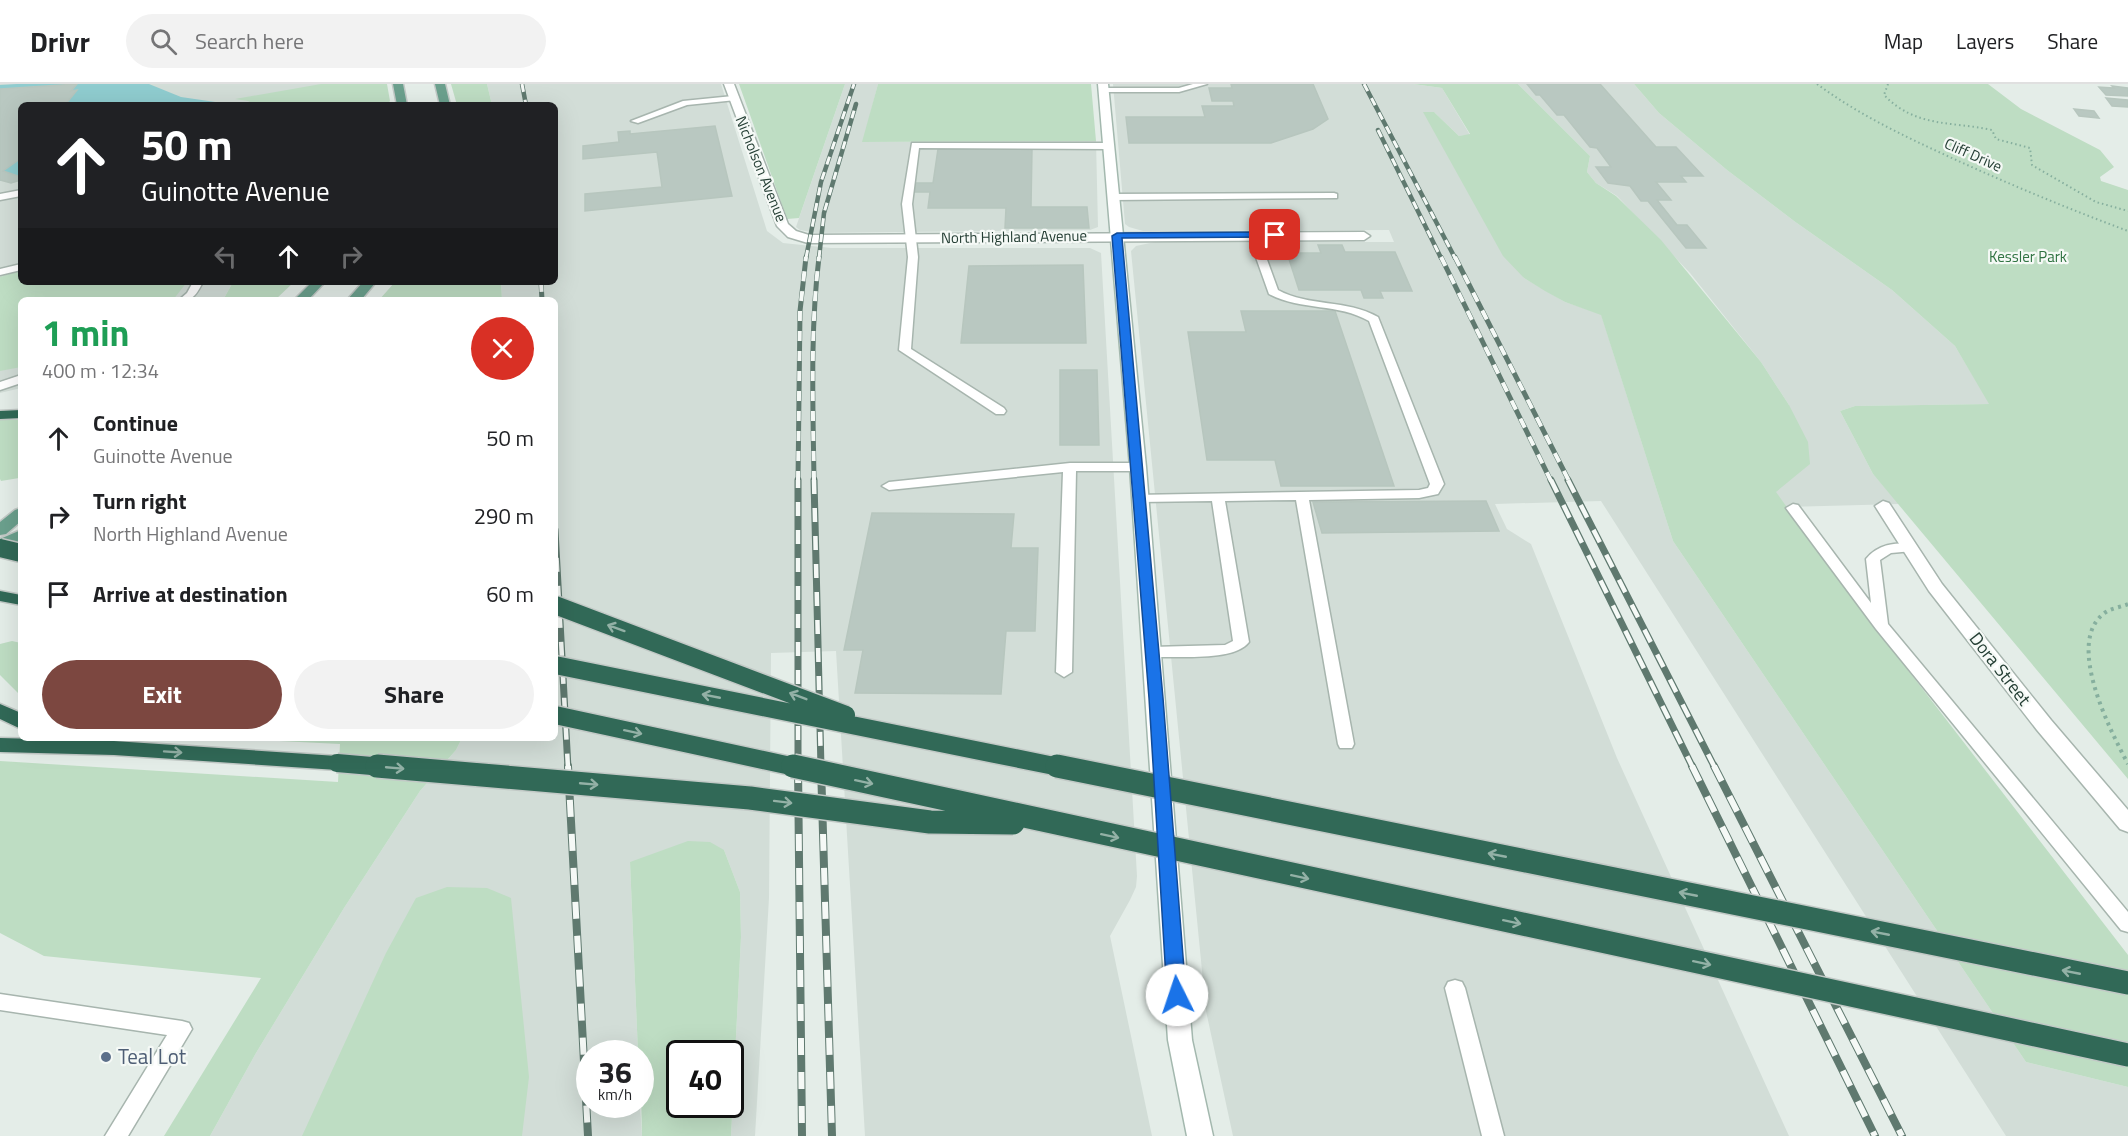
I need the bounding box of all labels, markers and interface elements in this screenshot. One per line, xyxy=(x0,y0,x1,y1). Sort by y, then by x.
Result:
search box xyxy=(126,14,546,68)
text: Drivr xyxy=(30,20,90,63)
text: Search here xyxy=(195,24,304,58)
icon: search xyxy=(147,25,180,58)
text: Map xyxy=(1884,25,1923,57)
text: Layers xyxy=(1956,25,2014,57)
text: Share xyxy=(2047,25,2098,57)
text: 50 m xyxy=(141,112,233,176)
street label: Nicholson Avenue xyxy=(730,112,793,225)
icon: ahead xyxy=(42,126,120,204)
street label: Cliff Drive xyxy=(1941,132,2006,177)
text: Guinotte Avenue xyxy=(141,170,330,211)
pin xyxy=(1249,209,1300,260)
icon: arrive xyxy=(1258,218,1291,251)
street label: North Highland Avenue xyxy=(941,224,1087,249)
icon: left xyxy=(209,240,242,273)
icon: ahead xyxy=(272,240,305,273)
icon: right xyxy=(335,240,368,273)
park label: Kessler Park xyxy=(1989,245,2067,268)
text: 1 min xyxy=(42,305,129,360)
button: close xyxy=(471,317,534,380)
text: 400 m · 12:34 xyxy=(42,355,159,386)
text: Continue xyxy=(93,406,178,440)
text: 50 m xyxy=(486,421,534,455)
icon: ahead xyxy=(42,422,75,455)
text: Guinotte Avenue xyxy=(93,440,233,471)
text: Turn right xyxy=(93,484,187,518)
text: 290 m xyxy=(474,499,534,533)
icon: right xyxy=(42,500,75,533)
text: North Highland Avenue xyxy=(93,518,288,549)
text: Arrive at destination xyxy=(93,577,288,611)
text: 60 m xyxy=(486,577,534,611)
icon: arrive xyxy=(42,578,75,611)
one-way arrow xyxy=(607,622,626,633)
street label: Dora Street xyxy=(1963,626,2038,712)
button: Exit xyxy=(42,660,282,729)
button: Share xyxy=(294,660,534,729)
one-way arrow xyxy=(702,690,721,702)
one-way arrow xyxy=(790,690,808,701)
one-way arrow xyxy=(623,726,642,738)
one-way arrow xyxy=(162,747,182,758)
one-way arrow xyxy=(384,763,404,774)
one-way arrow xyxy=(854,777,873,788)
one-way arrow xyxy=(579,779,599,790)
one-way arrow xyxy=(773,797,793,808)
one-way arrow xyxy=(1100,830,1119,842)
one-way arrow xyxy=(1488,849,1507,861)
one-way arrow xyxy=(1291,871,1310,883)
one-way arrow xyxy=(1679,888,1699,899)
one-way arrow xyxy=(1502,917,1521,929)
one-way arrow xyxy=(1870,927,1890,938)
one-way arrow xyxy=(1692,958,1711,970)
position arrow xyxy=(1145,963,1209,1027)
one-way arrow xyxy=(2061,966,2081,977)
place label: Teal Lot xyxy=(118,1040,187,1072)
speed limit sign: 40 xyxy=(666,1040,744,1118)
text: 36 xyxy=(598,1049,632,1095)
marker: Teal Lot xyxy=(99,1050,113,1064)
text: km/h xyxy=(598,1083,632,1106)

